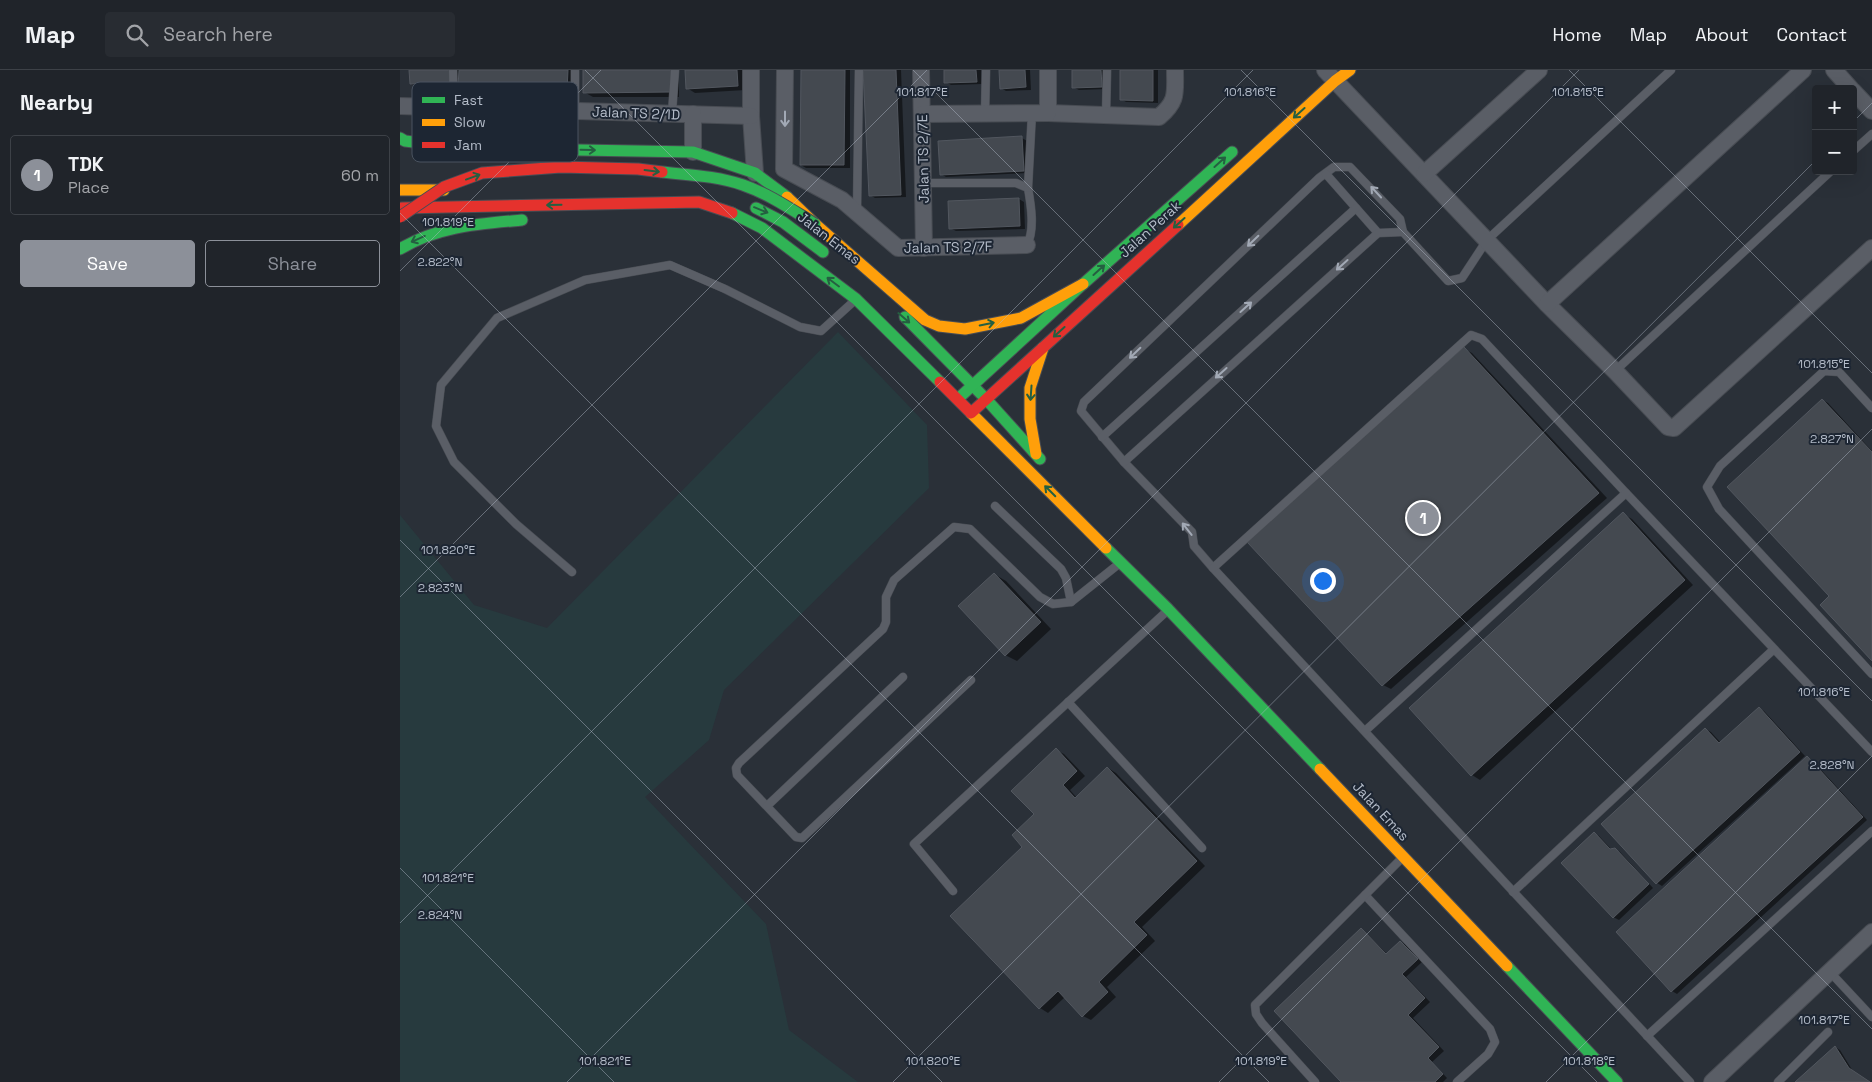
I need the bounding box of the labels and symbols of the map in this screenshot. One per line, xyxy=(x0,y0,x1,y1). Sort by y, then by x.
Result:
legend xyxy=(412,82,578,162)
text: 101.817°E xyxy=(896,84,948,100)
text: 101.816°E xyxy=(1224,84,1276,100)
text: 101.815°E xyxy=(1552,84,1604,100)
text: Fast xyxy=(454,91,483,109)
street label: Jalan TS 2/1D xyxy=(592,102,680,124)
one-way arrow xyxy=(1293,108,1306,119)
one-way arrow xyxy=(780,110,790,126)
text: Slow xyxy=(454,113,486,131)
street label: Jalan TS 2/7E xyxy=(913,114,933,204)
text: Jam xyxy=(454,136,482,154)
one-way arrow xyxy=(579,145,595,155)
one-way arrow xyxy=(1214,156,1227,168)
one-way arrow xyxy=(643,166,659,176)
one-way arrow xyxy=(464,172,480,181)
one-way arrow xyxy=(1370,186,1382,199)
street label: Jalan Perak xyxy=(1115,196,1185,261)
one-way arrow xyxy=(546,200,562,210)
one-way arrow xyxy=(753,205,768,215)
street label: Jalan Emas xyxy=(794,208,864,268)
text: 101.819°E xyxy=(422,214,474,230)
one-way arrow xyxy=(1172,217,1185,229)
one-way arrow xyxy=(411,234,426,244)
one-way arrow xyxy=(1247,235,1259,247)
street label: Jalan TS 2/7F xyxy=(904,237,993,257)
text: 2.822°N xyxy=(418,254,462,270)
one-way arrow xyxy=(1336,259,1349,271)
one-way arrow xyxy=(1092,264,1105,275)
one-way arrow xyxy=(827,276,840,287)
one-way arrow xyxy=(1239,301,1252,313)
one-way arrow xyxy=(898,312,911,323)
one-way arrow xyxy=(978,319,994,329)
one-way arrow xyxy=(1052,326,1065,338)
one-way arrow xyxy=(1129,347,1141,359)
text: 101.815°E xyxy=(1798,356,1850,372)
one-way arrow xyxy=(1215,367,1228,379)
one-way arrow xyxy=(1026,384,1036,400)
text: 2.827°N xyxy=(1810,431,1854,447)
one-way arrow xyxy=(1044,485,1056,497)
pin: 1 xyxy=(1407,499,1439,537)
one-way arrow xyxy=(1181,522,1192,535)
text: 101.820°E xyxy=(421,542,475,558)
your location xyxy=(1310,568,1336,594)
text: 2.823°N xyxy=(418,580,462,596)
text: 101.816°E xyxy=(1798,684,1850,700)
text: 2.828°N xyxy=(1809,757,1855,773)
street label: Jalan Emas xyxy=(1349,777,1413,845)
text: 101.821°E xyxy=(422,870,474,886)
text: 2.824°N xyxy=(418,907,462,923)
text: 101.817°E xyxy=(1798,1012,1850,1028)
text: 101.821°E xyxy=(579,1053,631,1069)
text: 101.820°E xyxy=(906,1053,960,1069)
text: 101.819°E xyxy=(1235,1053,1287,1069)
text: 101.818°E xyxy=(1563,1053,1615,1069)

